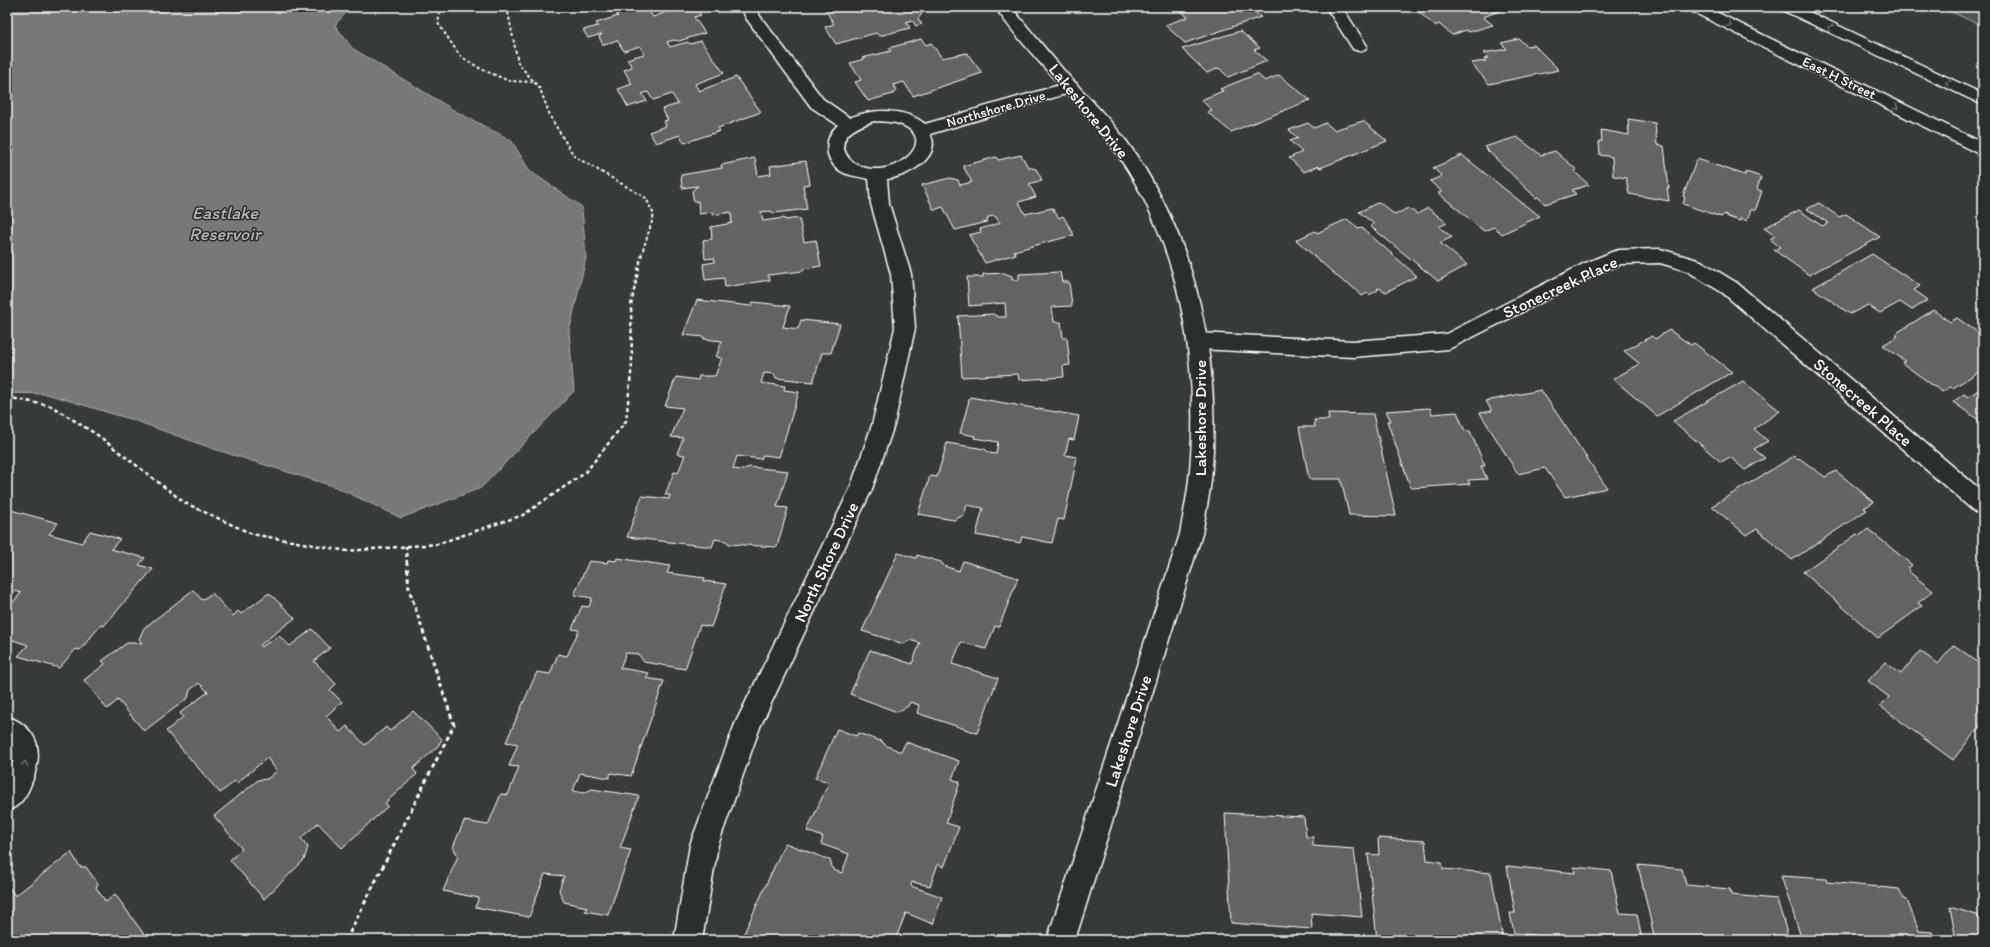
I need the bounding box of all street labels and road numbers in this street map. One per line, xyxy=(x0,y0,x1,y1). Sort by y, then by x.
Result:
street label: East H Street xyxy=(1799,53,1879,103)
street label: Lakeshore Drive xyxy=(1045,60,1133,162)
street label: Northshore Drive xyxy=(944,87,1048,131)
street label: Stonecreek Place xyxy=(1499,252,1621,322)
street label: Stonecreek Place xyxy=(1810,354,1916,450)
street label: Lakeshore Drive xyxy=(1190,360,1210,476)
street label: North Shore Drive xyxy=(789,499,863,625)
street label: Lakeshore Drive xyxy=(1101,673,1155,789)

